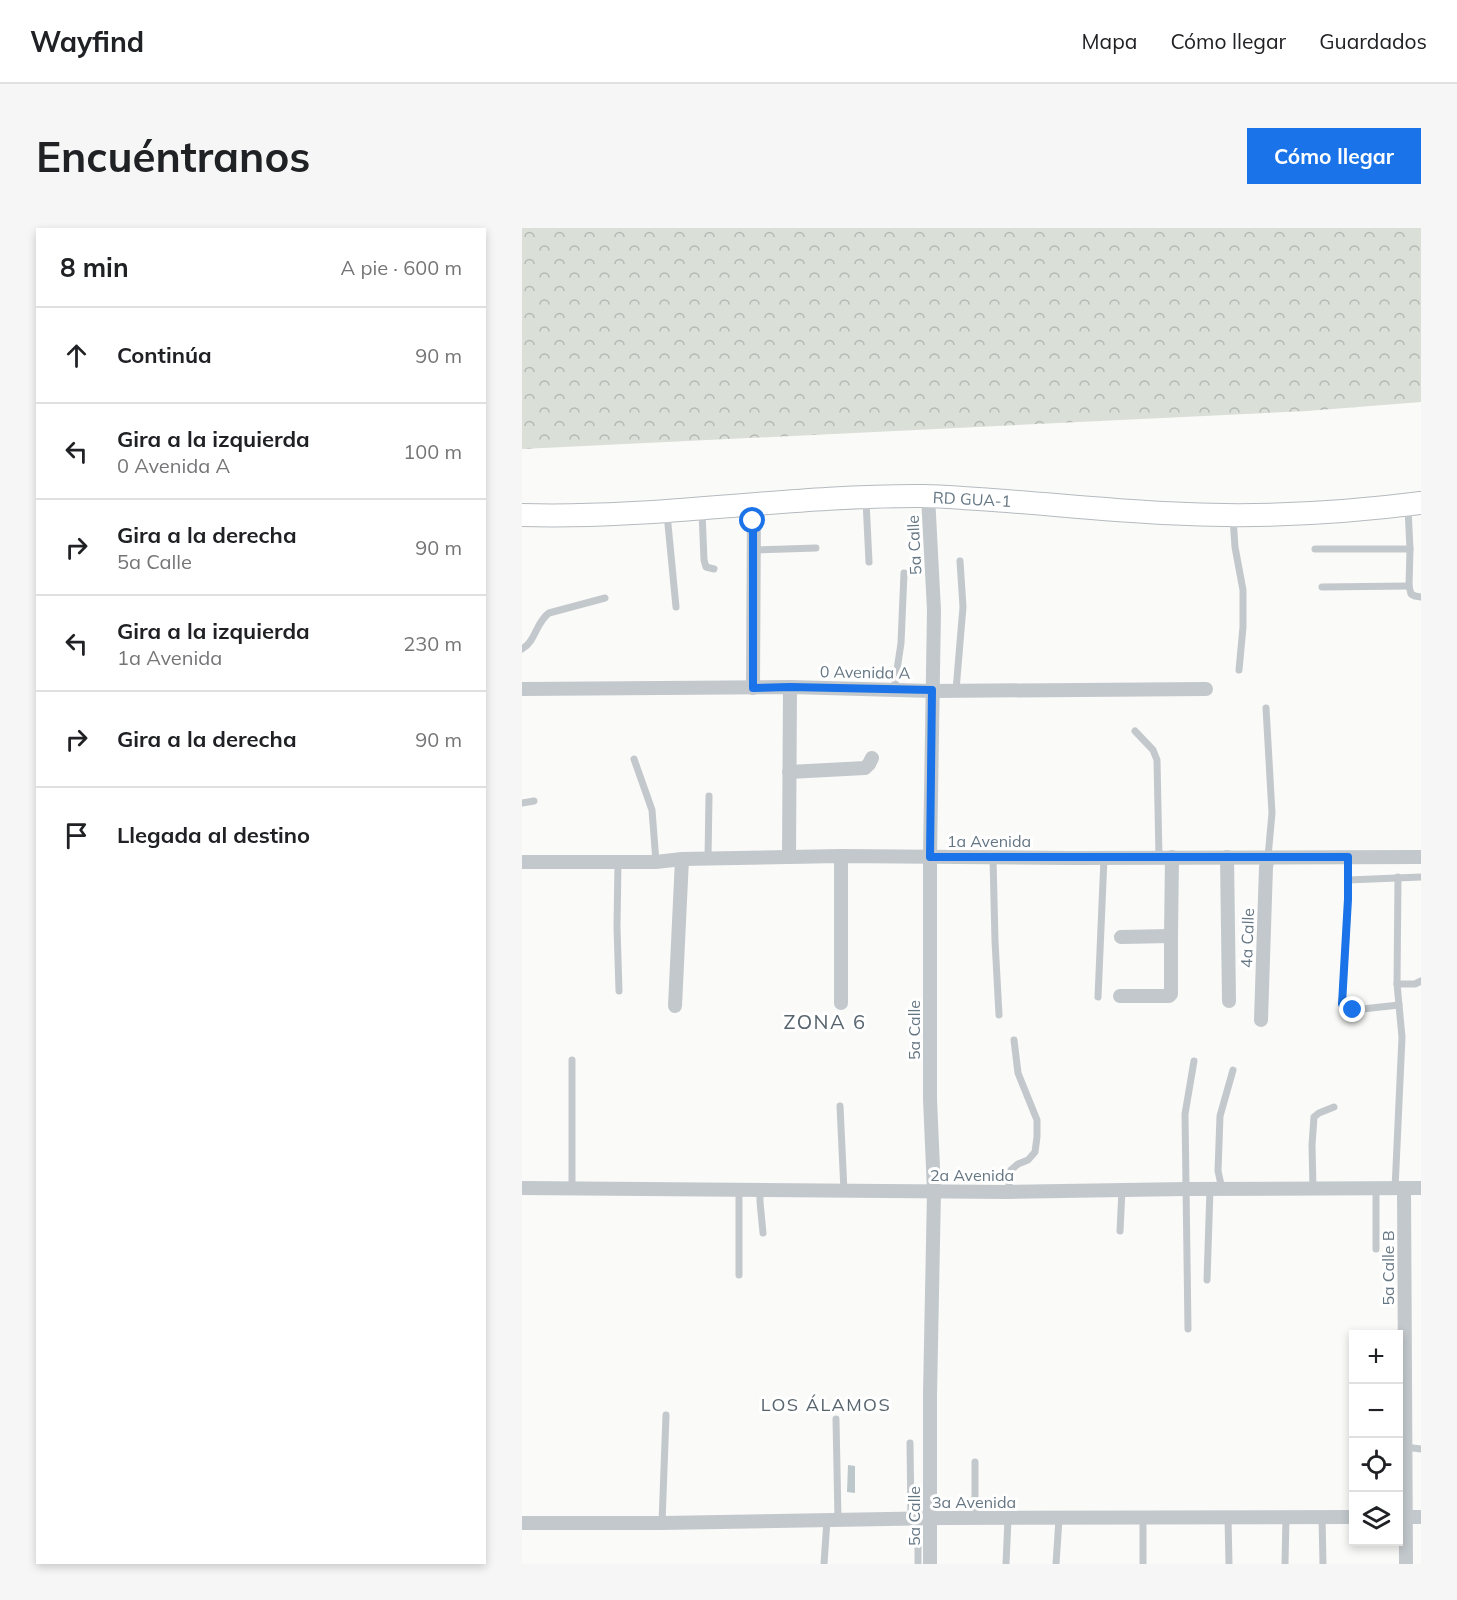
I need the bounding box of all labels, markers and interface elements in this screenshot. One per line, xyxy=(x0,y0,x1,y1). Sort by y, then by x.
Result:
text: Wayfind xyxy=(30,24,144,59)
text: Mapa xyxy=(1082,28,1137,54)
text: Cómo llegar xyxy=(1170,28,1286,54)
text: Guardados xyxy=(1319,28,1427,54)
button: Cómo llegar xyxy=(1247,128,1421,184)
text: Encuéntranos xyxy=(36,130,310,183)
text: 8 min xyxy=(60,251,129,284)
text: A pie · 600 m xyxy=(341,255,462,280)
icon: ahead xyxy=(60,339,93,372)
text: Continúa xyxy=(117,341,212,369)
text: 90 m xyxy=(415,343,462,368)
text: Gira a la izquierda xyxy=(117,425,310,453)
icon: left xyxy=(60,435,93,468)
text: 100 m xyxy=(403,439,462,464)
text: 0 Avenida A xyxy=(117,453,230,478)
street label: RD GUA-1 xyxy=(932,487,1012,511)
route start xyxy=(739,507,765,533)
street label: 5a Calle xyxy=(902,515,926,575)
text: Gira a la derecha xyxy=(117,521,297,549)
icon: right xyxy=(60,531,93,564)
text: 90 m xyxy=(415,535,462,560)
text: 5a Calle xyxy=(117,549,192,574)
text: Gira a la izquierda xyxy=(117,617,310,645)
icon: left xyxy=(60,627,93,660)
text: 230 m xyxy=(403,631,462,656)
text: 1a Avenida xyxy=(117,645,222,670)
street label: 0 Avenida A xyxy=(820,661,911,683)
icon: right xyxy=(60,723,93,756)
text: Gira a la derecha xyxy=(117,725,297,753)
text: 90 m xyxy=(415,727,462,752)
icon: arrive xyxy=(60,819,93,852)
text: Llegada al destino xyxy=(117,821,310,849)
street label: 1a Avenida xyxy=(947,831,1031,851)
street label: 4a Calle xyxy=(1236,908,1258,968)
route end xyxy=(1339,996,1365,1022)
street label: 5a Calle xyxy=(904,1000,924,1060)
district label: ZONA 6 xyxy=(784,1009,866,1034)
street label: 2a Avenida xyxy=(930,1165,1014,1185)
street label: 5a Calle B xyxy=(1378,1230,1398,1306)
map controls xyxy=(1349,1330,1403,1546)
button: + xyxy=(1349,1330,1403,1384)
button: − xyxy=(1349,1384,1403,1438)
district label: LOS ÁLAMOS xyxy=(761,1393,891,1416)
button: locate xyxy=(1349,1438,1403,1492)
street label: 5a Calle xyxy=(904,1486,924,1546)
street label: 3a Avenida xyxy=(932,1492,1016,1512)
button: layers xyxy=(1349,1492,1403,1546)

